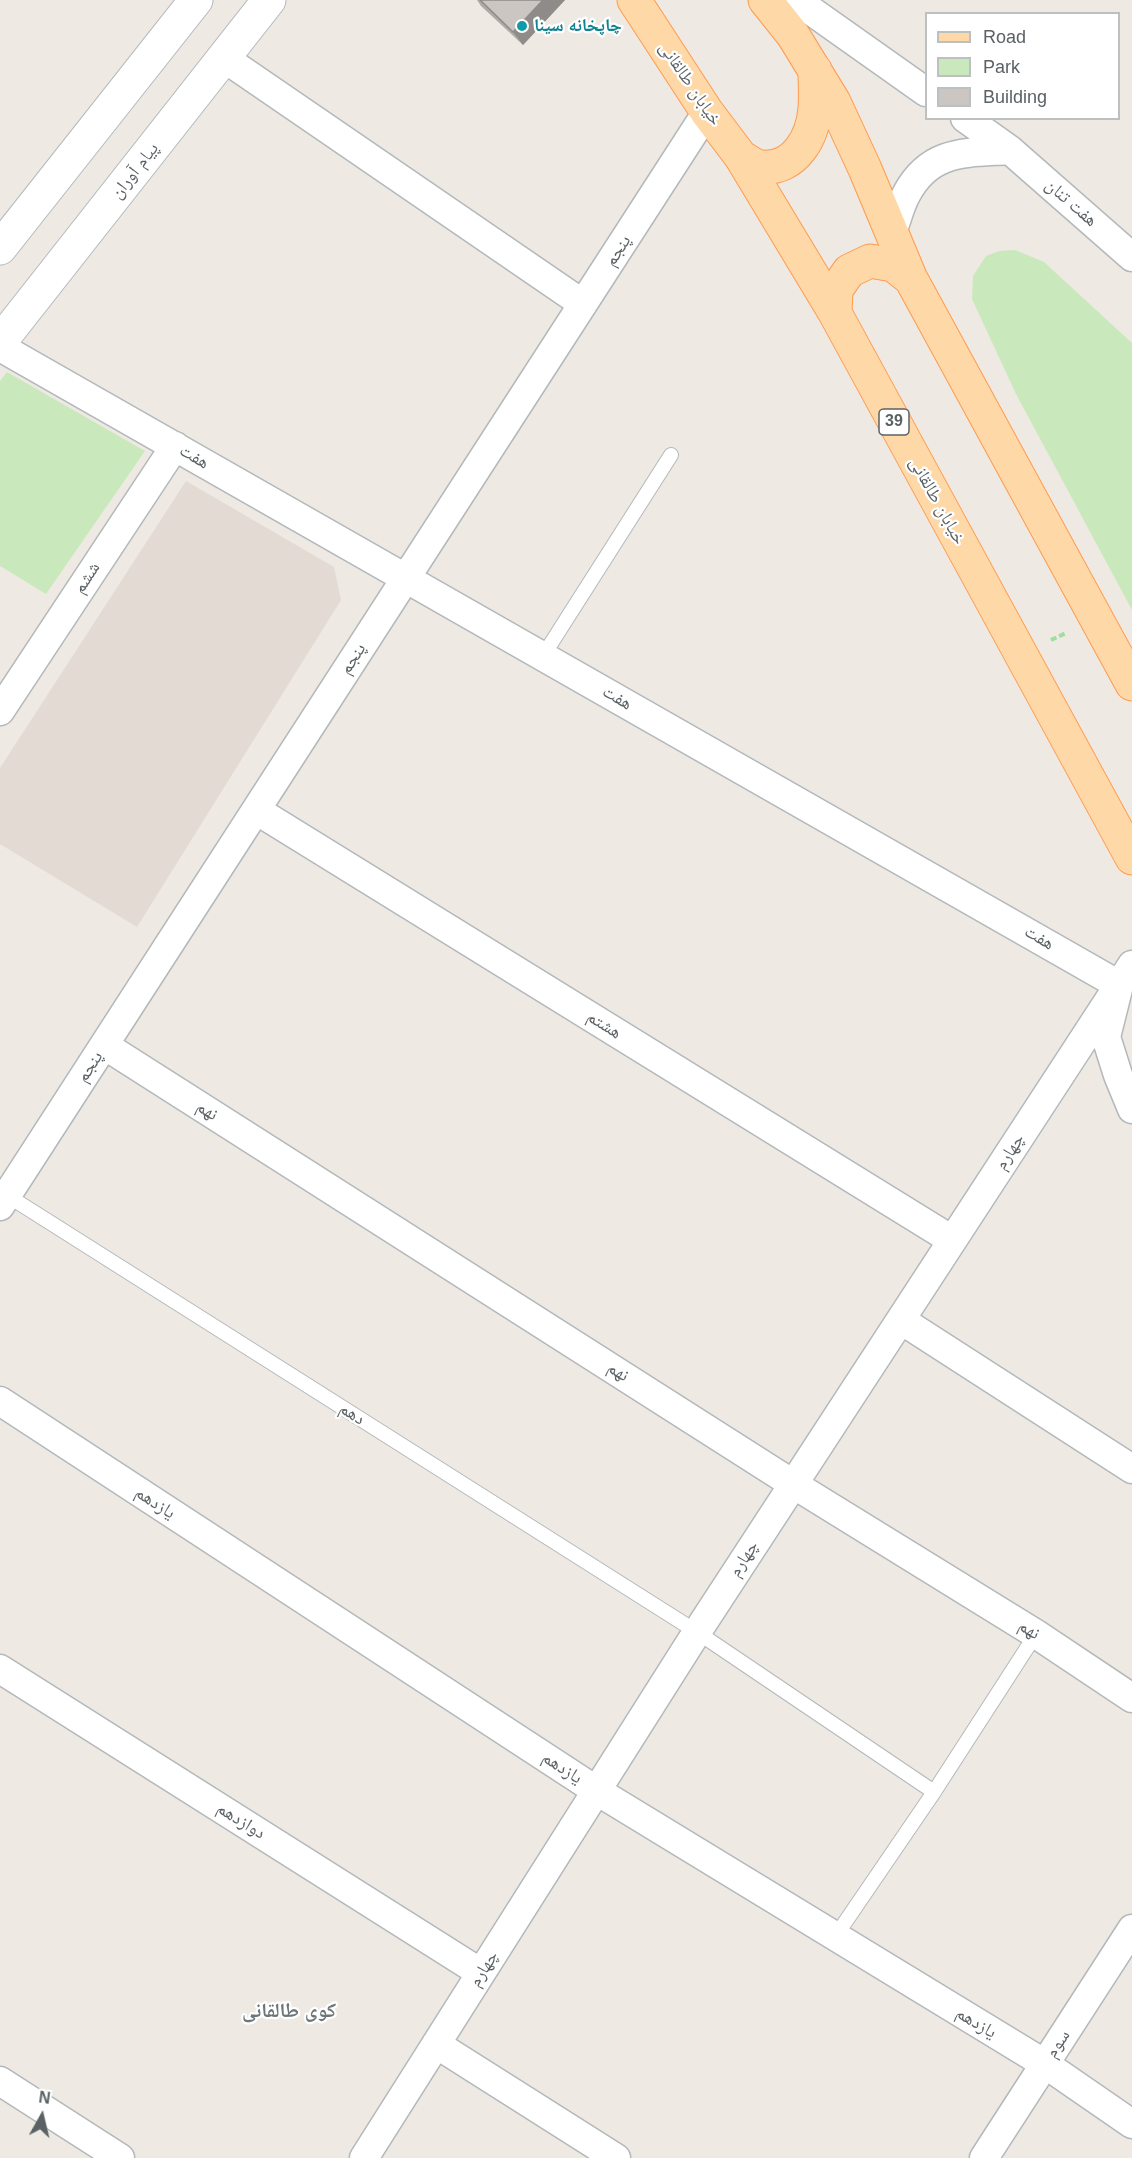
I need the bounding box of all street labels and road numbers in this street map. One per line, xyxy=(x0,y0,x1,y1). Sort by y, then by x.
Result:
street label: خیابان طالقانی xyxy=(654,38,726,130)
street label: پیام آوران xyxy=(106,139,164,203)
street label: هفت تنان xyxy=(1040,174,1102,232)
street label: پنجم xyxy=(600,231,636,271)
road number: 39 xyxy=(879,409,909,435)
street label: هفت xyxy=(175,440,213,474)
street label: خیابان طالقانی xyxy=(904,454,970,548)
street label: ششم xyxy=(69,558,105,598)
street label: پنجم xyxy=(335,639,371,679)
street label: هفت xyxy=(598,681,636,715)
street label: هفت xyxy=(1020,921,1058,955)
street label: هشتم xyxy=(583,1006,625,1044)
street label: پنجم xyxy=(72,1047,108,1087)
street label: نهم xyxy=(192,1096,222,1126)
street label: چهارم xyxy=(990,1130,1030,1174)
street label: نهم xyxy=(603,1357,633,1387)
street label: دهم xyxy=(335,1398,369,1430)
street label: یازدهم xyxy=(131,1482,179,1524)
street label: چهارم xyxy=(724,1537,764,1581)
street label: نهم xyxy=(1014,1615,1044,1645)
street label: یازدهم xyxy=(538,1747,586,1789)
street label: دوازدهم xyxy=(213,1798,269,1844)
street label: چهارم xyxy=(465,1947,503,1991)
street label: یازدهم xyxy=(952,2002,1000,2044)
street label: سوم xyxy=(1041,2026,1075,2062)

